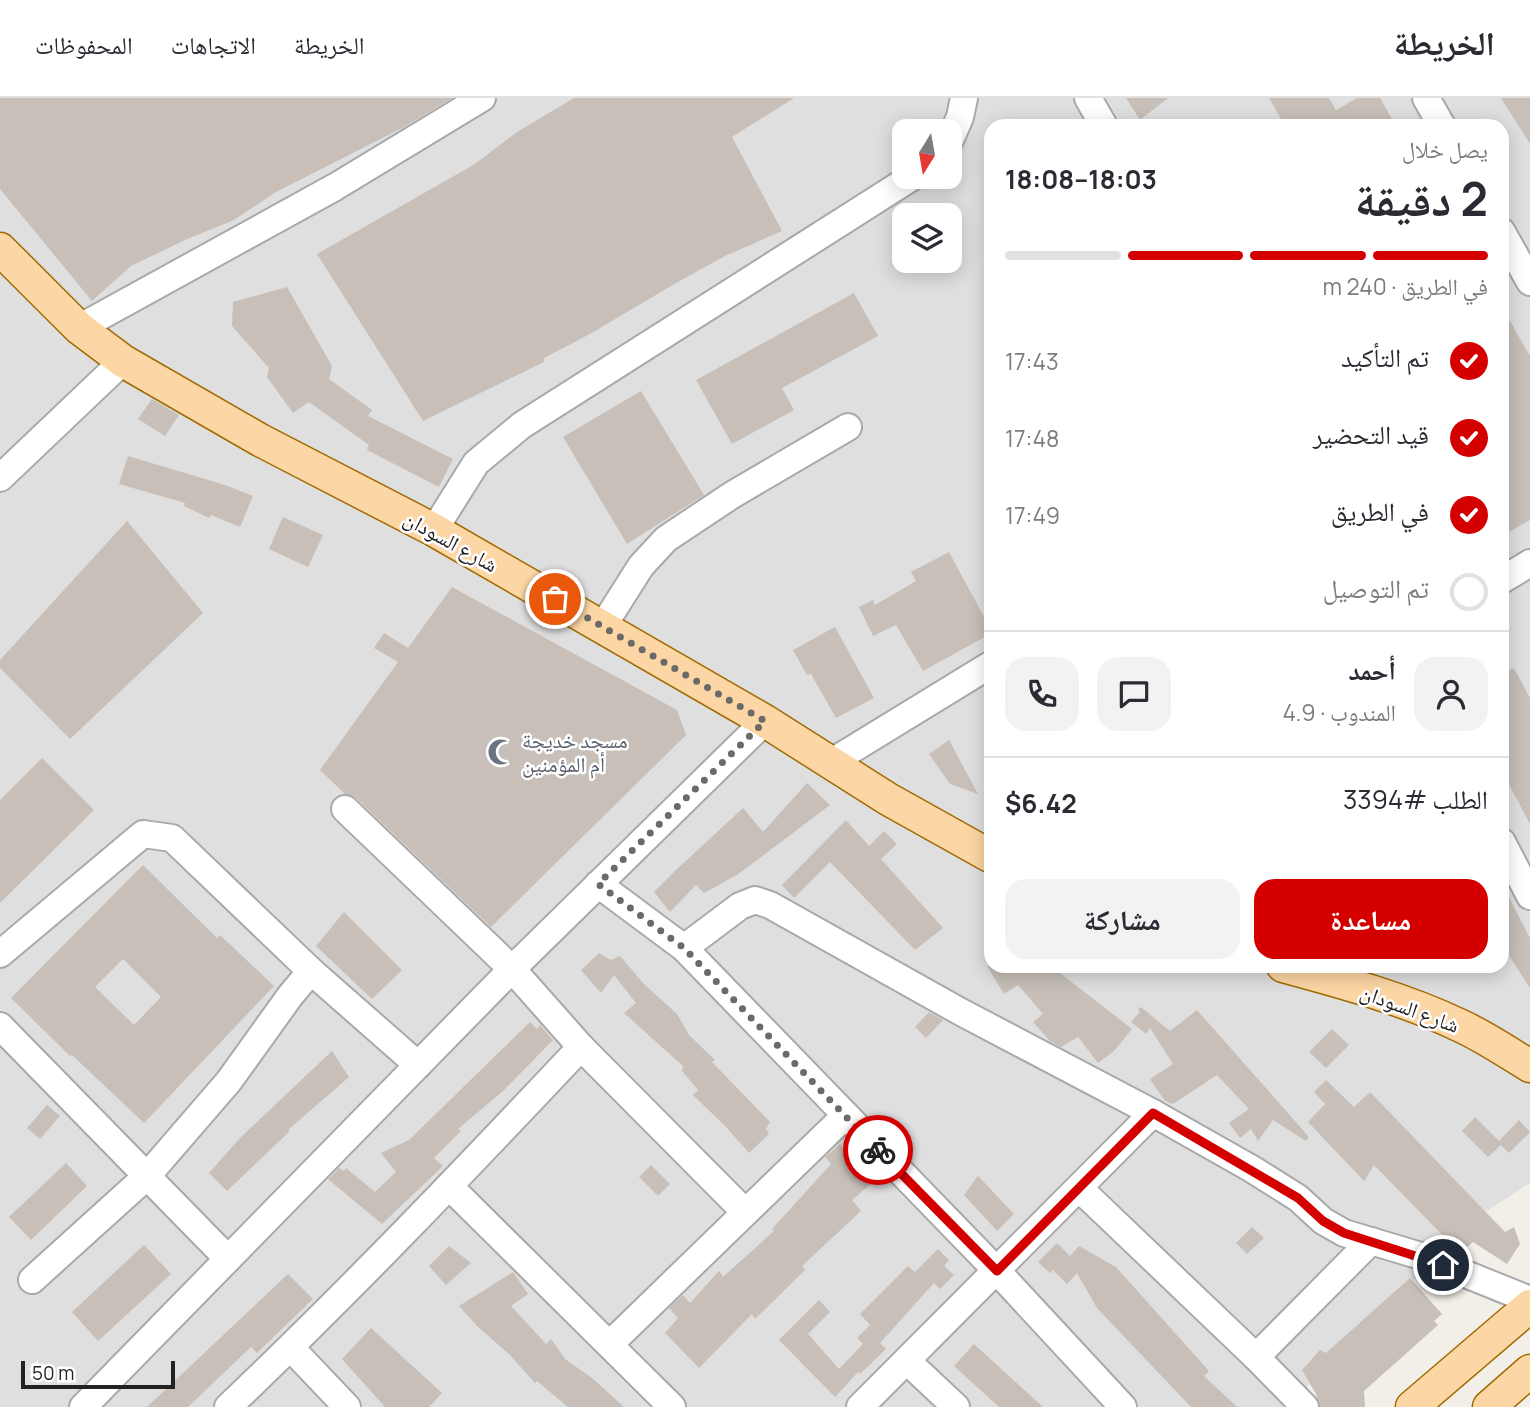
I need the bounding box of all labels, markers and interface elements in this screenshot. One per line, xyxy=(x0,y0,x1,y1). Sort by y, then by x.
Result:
text: الخريطة xyxy=(1394,20,1495,65)
text: المحفوظات xyxy=(35,28,133,61)
text: الاتجاهات xyxy=(171,28,256,61)
text: الخريطة xyxy=(294,28,365,61)
north arrow xyxy=(892,119,962,189)
map controls xyxy=(892,119,962,273)
text: يصل خلال xyxy=(1402,133,1488,165)
text: 18:03–18:08 xyxy=(1005,161,1157,197)
text: 2 دقيقة xyxy=(1355,167,1488,230)
button: layers xyxy=(892,203,962,273)
text: في الطريق · 240 m xyxy=(1322,270,1488,302)
text: تم التأكيد xyxy=(1341,339,1429,375)
icon: check xyxy=(1450,342,1488,380)
text: 17:43 xyxy=(1005,345,1059,377)
text: قيد التحضير xyxy=(1313,416,1429,452)
icon: check xyxy=(1450,419,1488,457)
text: 17:48 xyxy=(1005,422,1059,454)
text: في الطريق xyxy=(1331,493,1429,529)
icon: check xyxy=(1450,496,1488,534)
text: 17:49 xyxy=(1005,499,1060,531)
street label: شارع السودان xyxy=(399,504,503,578)
pin xyxy=(525,569,585,629)
text: تم التوصيل xyxy=(1323,570,1429,606)
icon: bag xyxy=(536,580,574,618)
text: أحمد xyxy=(1348,652,1396,688)
button: phone xyxy=(1005,657,1079,731)
button: chat xyxy=(1097,657,1171,731)
button: person xyxy=(1414,657,1488,731)
text: المندوب · 4.9 xyxy=(1282,696,1396,728)
place label: مسجد خديجة أم المؤمنين xyxy=(522,726,628,779)
mosque icon: مسجد خديجة أم المؤمنين xyxy=(486,737,516,767)
text: الطلب #3394 xyxy=(1343,781,1488,817)
text: $6.42 xyxy=(1005,785,1077,821)
button: مشاركة xyxy=(1005,879,1240,959)
button: مساعدة xyxy=(1254,879,1488,959)
street label: شارع السودان xyxy=(1357,977,1463,1039)
courier xyxy=(843,1115,913,1185)
icon: bike xyxy=(859,1131,897,1169)
pin xyxy=(1413,1235,1473,1295)
icon: home xyxy=(1424,1246,1462,1284)
scale bar xyxy=(21,1358,175,1390)
text: 50 m xyxy=(32,1360,74,1386)

